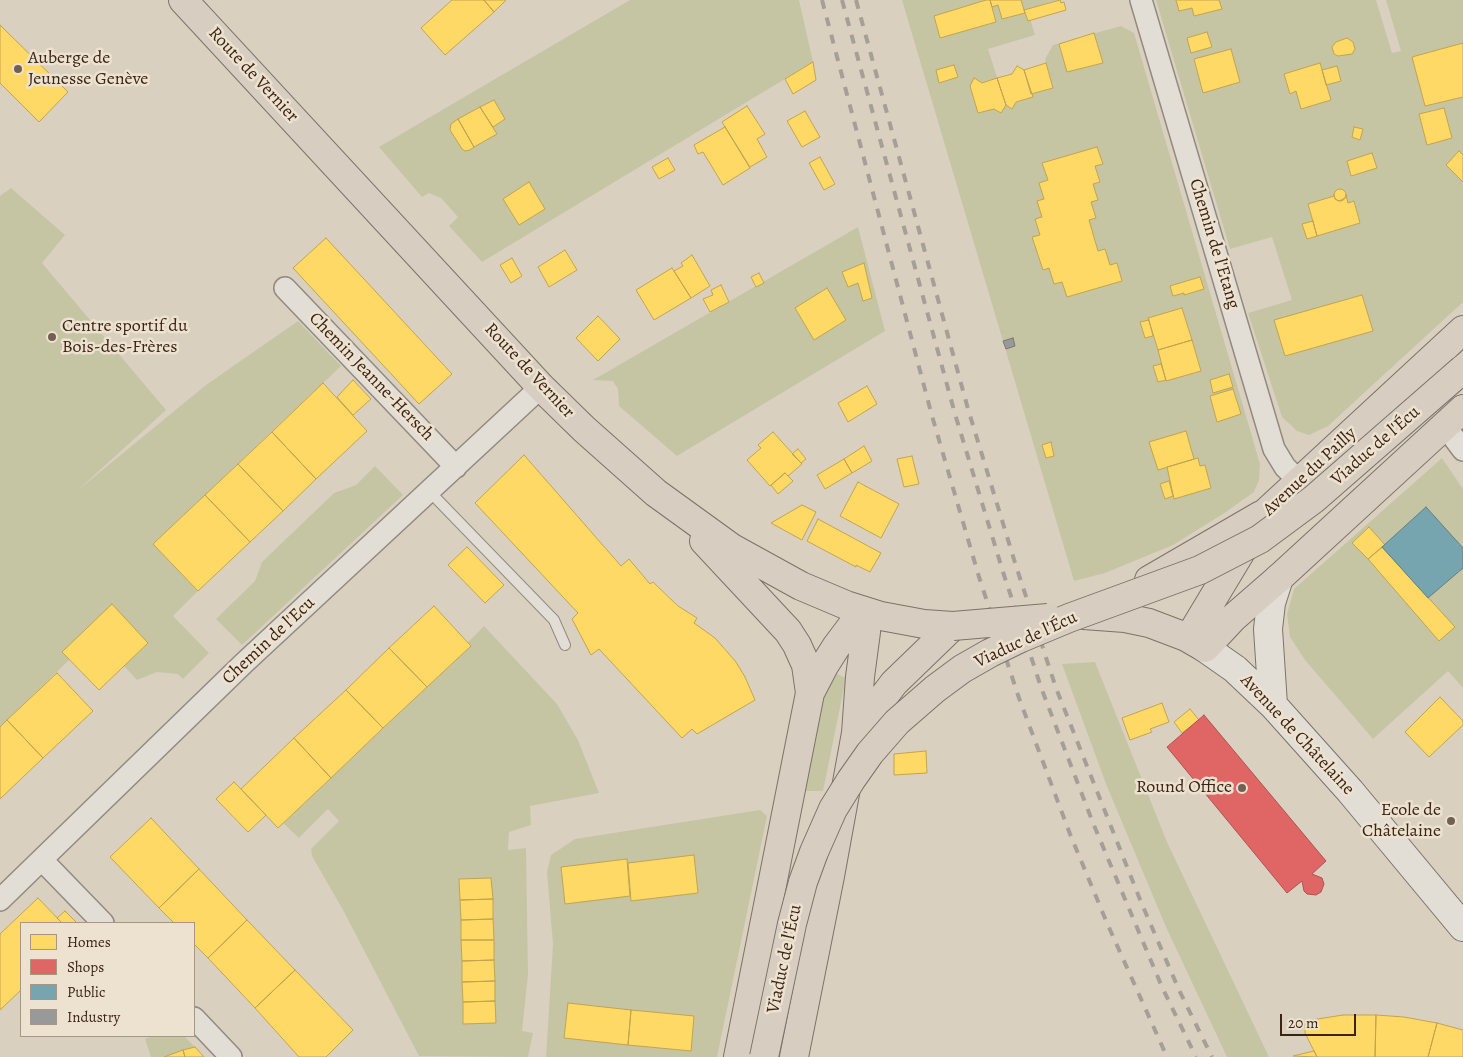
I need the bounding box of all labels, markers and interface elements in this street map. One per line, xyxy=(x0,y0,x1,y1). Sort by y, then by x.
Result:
street label: Route de Vernier xyxy=(203,23,303,127)
place label: Auberge de Jeunesse Genève xyxy=(28,48,148,90)
marker: Auberge de Jeunesse Genève xyxy=(12,63,24,75)
street label: Chemin de l'Etang xyxy=(1184,176,1244,312)
street label: Chemin Jeanne-Hersch xyxy=(304,308,438,446)
place label: Centre sportif du Bois-des-Frères xyxy=(62,316,188,358)
street label: Route de Vernier xyxy=(479,319,579,423)
marker: Centre sportif du Bois-des-Frères xyxy=(46,331,58,343)
street label: Viaduc de l'Écu xyxy=(1327,402,1425,490)
street label: Avenue du Pailly xyxy=(1259,423,1361,521)
street label: Chemin de l'Ecu xyxy=(218,593,320,689)
street label: Viaduc de l'Écu xyxy=(971,607,1081,673)
street label: Avenue de Châtelaine xyxy=(1235,670,1359,800)
place label: Round Office xyxy=(1136,777,1232,799)
marker: Round Office xyxy=(1236,782,1248,794)
place label: Ecole de Châtelaine xyxy=(1362,800,1441,842)
marker: Ecole de Châtelaine xyxy=(1445,815,1457,827)
street label: Viaduc de l'Écu xyxy=(763,903,807,1015)
legend xyxy=(20,922,195,1037)
text: Homes xyxy=(67,932,111,952)
text: Shops xyxy=(67,957,104,977)
text: Public xyxy=(67,982,105,1002)
scale bar xyxy=(1283,1004,1359,1036)
text: Industry xyxy=(67,1007,120,1027)
text: 20 m xyxy=(1288,1013,1319,1033)

